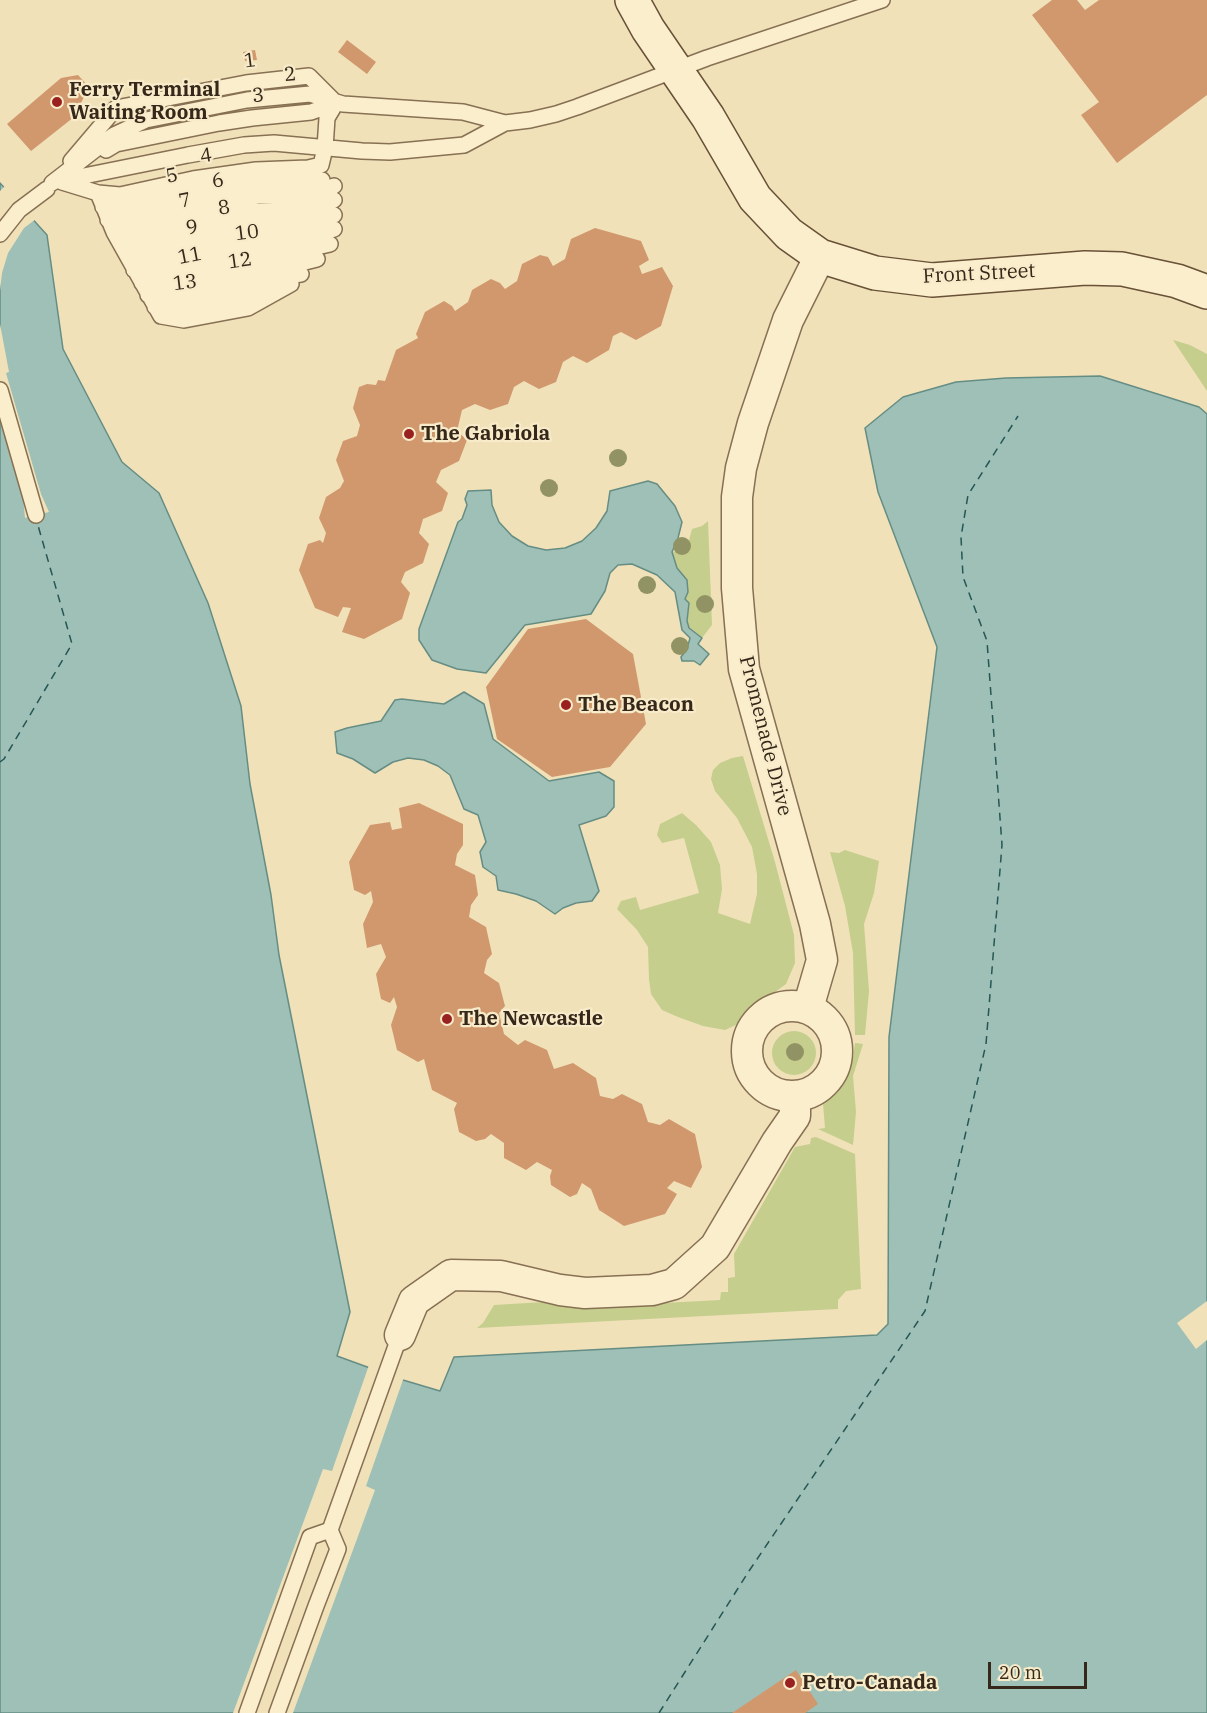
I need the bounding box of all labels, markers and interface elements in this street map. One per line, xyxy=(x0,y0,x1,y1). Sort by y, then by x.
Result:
street label: 1 xyxy=(243,48,257,74)
street label: 2 xyxy=(283,62,297,88)
place label: Ferry Terminal Waiting Room xyxy=(69,78,220,125)
street label: 3 xyxy=(251,83,265,109)
marker: Ferry Terminal Waiting Room xyxy=(50,95,64,109)
street label: 4 xyxy=(198,143,214,169)
street label: 5 xyxy=(164,163,180,189)
street label: 6 xyxy=(210,168,226,194)
street label: 7 xyxy=(177,188,193,214)
street label: 8 xyxy=(216,195,232,221)
street label: 9 xyxy=(184,215,200,241)
street label: 10 xyxy=(234,220,260,246)
street label: 11 xyxy=(176,242,204,270)
street label: 12 xyxy=(226,247,254,275)
street label: Front Street xyxy=(922,259,1036,289)
street label: 13 xyxy=(172,270,198,296)
place label: The Gabriola xyxy=(421,422,550,446)
marker: The Gabriola xyxy=(402,427,416,441)
street label: Promenade Drive xyxy=(734,654,796,818)
place label: The Beacon xyxy=(578,693,694,717)
marker: The Beacon xyxy=(559,698,573,712)
place label: The Newcastle xyxy=(459,1007,603,1031)
marker: The Newcastle xyxy=(440,1012,454,1026)
scale bar xyxy=(991,1650,1090,1688)
text: 20 m xyxy=(999,1661,1042,1684)
place label: Petro-Canada xyxy=(802,1671,937,1695)
marker: Petro-Canada xyxy=(783,1676,797,1690)

